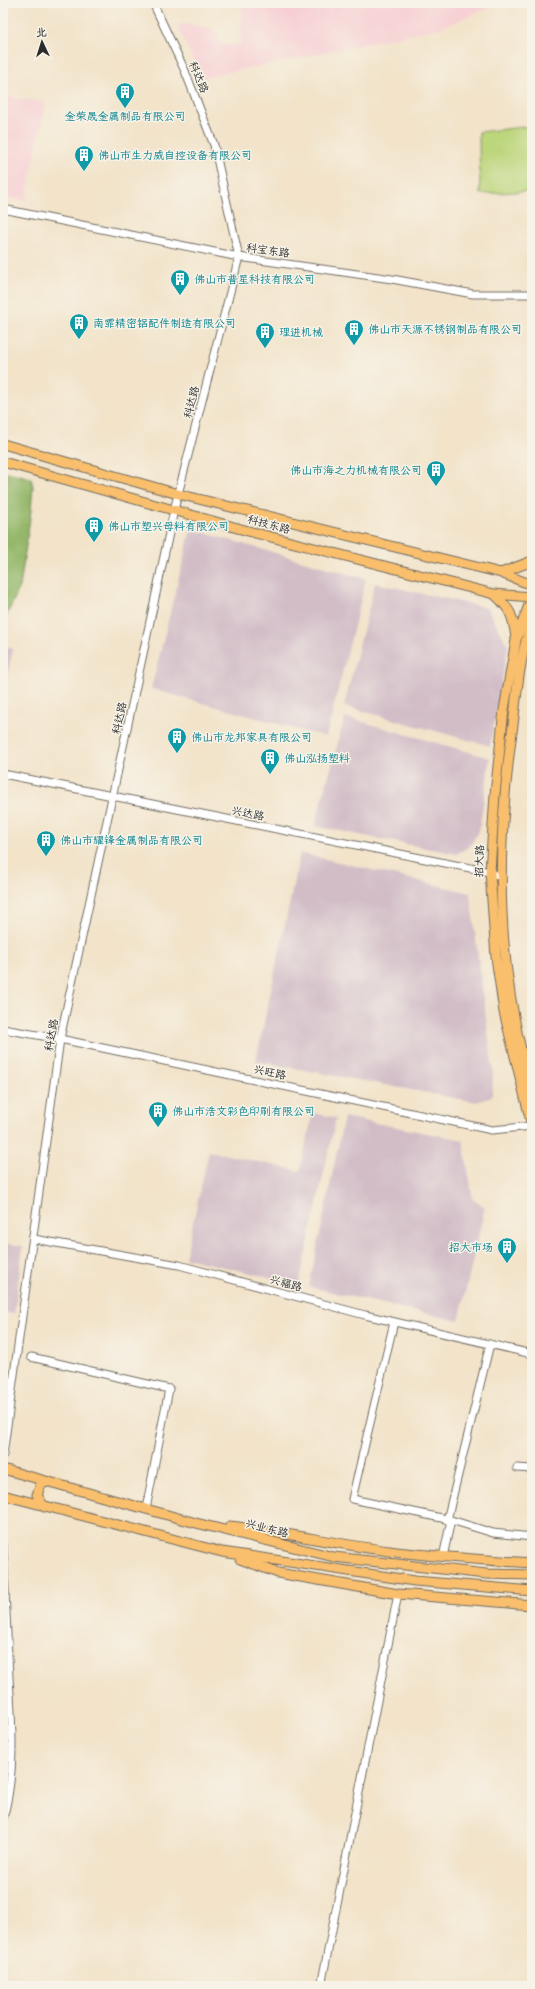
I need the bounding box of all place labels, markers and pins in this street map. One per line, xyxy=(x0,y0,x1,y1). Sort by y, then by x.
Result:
building icon: 金荣晟金属制品有限公司 xyxy=(114,81,136,109)
place label: 金荣晟金属制品有限公司 xyxy=(65,108,186,126)
building icon: 佛山市生力威自控设备有限公司 xyxy=(73,144,95,172)
place label: 佛山市生力威自控设备有限公司 xyxy=(98,147,252,165)
building icon: 佛山市普星科技有限公司 xyxy=(169,268,191,296)
place label: 佛山市普星科技有限公司 xyxy=(194,271,315,289)
building icon: 南霏精密铝配件制造有限公司 xyxy=(68,312,90,340)
place label: 南霏精密铝配件制造有限公司 xyxy=(93,315,236,333)
building icon: 佛山市天源不锈钢制品有限公司 xyxy=(343,318,365,346)
building icon: 理进机械 xyxy=(254,321,276,349)
place label: 佛山市天源不锈钢制品有限公司 xyxy=(368,321,522,339)
place label: 理进机械 xyxy=(279,324,323,342)
building icon: 佛山市海之力机械有限公司 xyxy=(425,459,447,487)
place label: 佛山市海之力机械有限公司 xyxy=(290,462,422,480)
building icon: 佛山市塑兴母料有限公司 xyxy=(83,515,105,543)
place label: 佛山市塑兴母料有限公司 xyxy=(108,518,229,536)
building icon: 佛山市龙邦家具有限公司 xyxy=(166,726,188,754)
place label: 佛山市龙邦家具有限公司 xyxy=(191,729,312,747)
building icon: 佛山泓扬塑料 xyxy=(259,747,281,775)
place label: 佛山泓扬塑料 xyxy=(284,750,350,768)
building icon: 佛山市耀锋金属制品有限公司 xyxy=(35,829,57,857)
place label: 佛山市耀锋金属制品有限公司 xyxy=(60,832,203,850)
building icon: 佛山市浩文彩色印刷有限公司 xyxy=(147,1100,169,1128)
place label: 佛山市浩文彩色印刷有限公司 xyxy=(172,1103,315,1121)
building icon: 招大市场 xyxy=(496,1236,518,1264)
place label: 招大市场 xyxy=(449,1239,493,1257)

